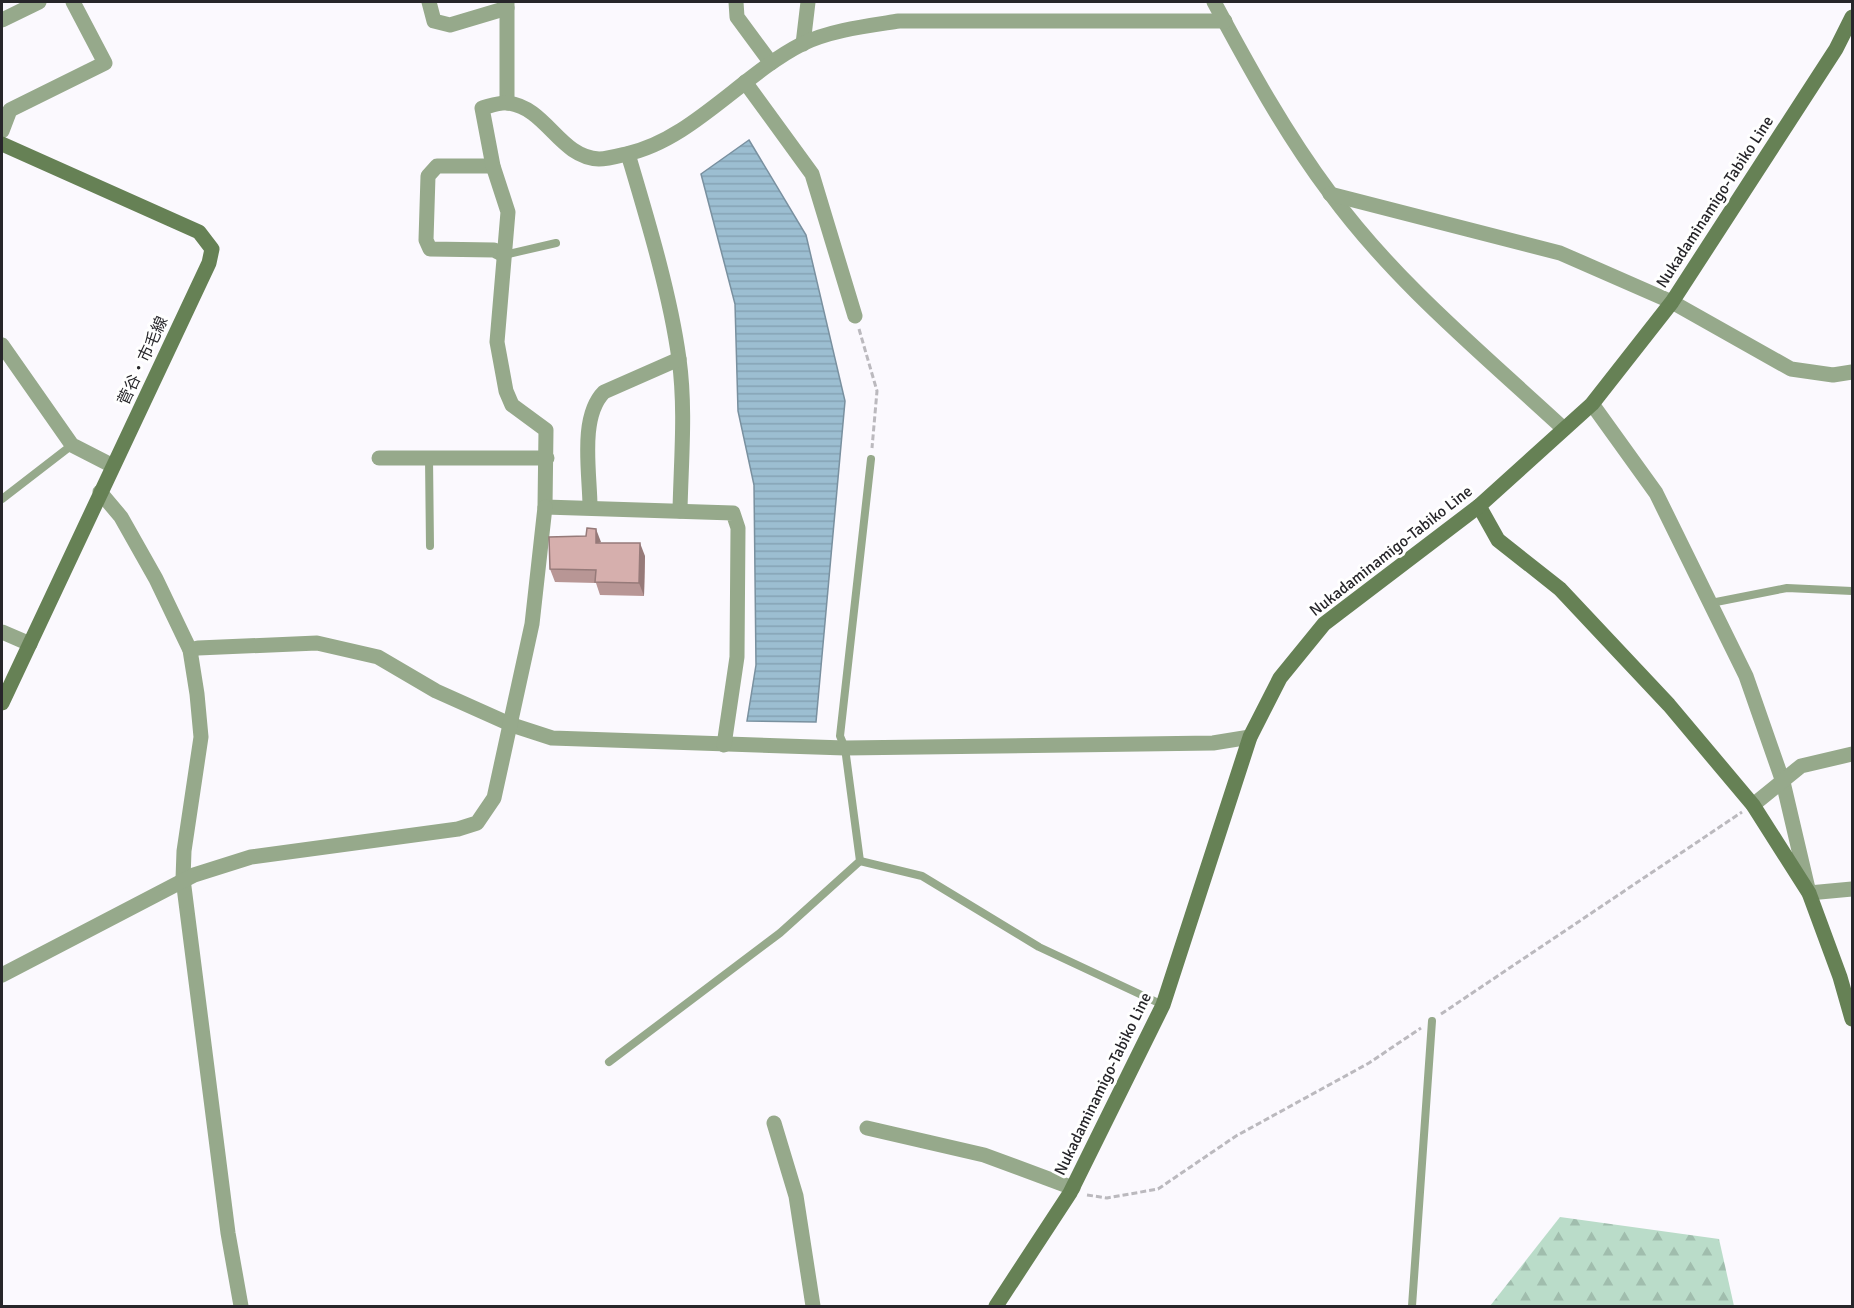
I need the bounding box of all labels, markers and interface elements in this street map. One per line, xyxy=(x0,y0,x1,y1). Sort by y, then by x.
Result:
street label: Nukadaminamigo-Tabiko Line xyxy=(1652,112,1778,292)
street label: 菅谷・市毛線 xyxy=(114,313,172,409)
street label: Nukadaminamigo-Tabiko Line xyxy=(1306,481,1476,621)
street label: Nukadaminamigo-Tabiko Line xyxy=(1050,989,1156,1179)

